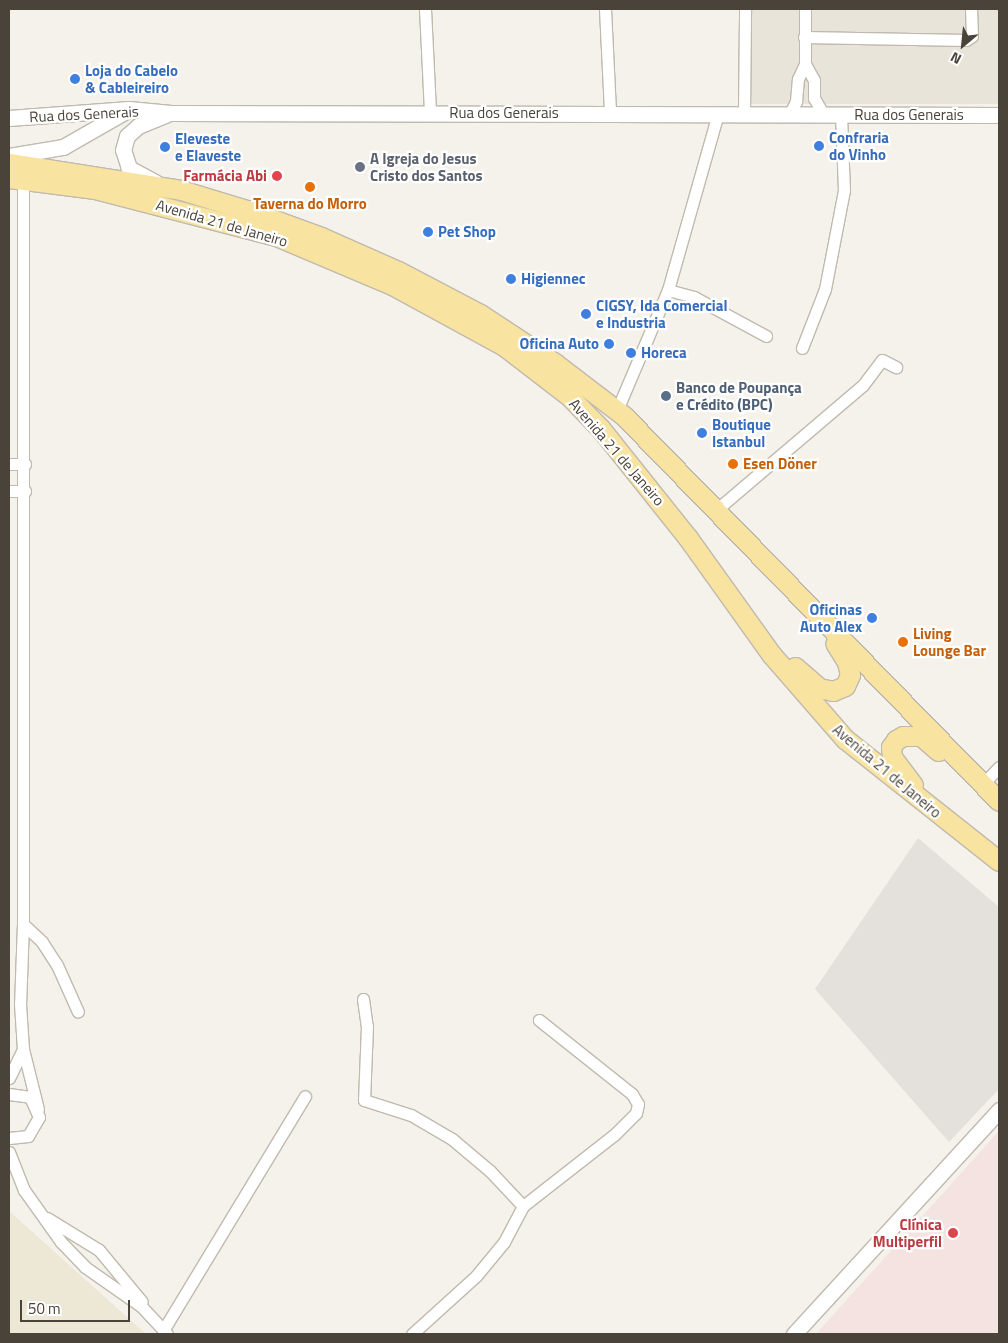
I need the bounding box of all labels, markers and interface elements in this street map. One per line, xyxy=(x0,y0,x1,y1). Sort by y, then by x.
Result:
north arrow xyxy=(938,20,988,70)
text: N xyxy=(947,47,965,70)
place label: Loja do Cabelo & Cableireiro xyxy=(85,61,178,96)
marker: Loja do Cabelo & Cableireiro xyxy=(69,73,81,85)
street label: Rua dos Generais xyxy=(29,102,139,126)
street label: Rua dos Generais xyxy=(449,104,559,122)
street label: Rua dos Generais xyxy=(854,106,964,124)
place label: Confraria do Vinho xyxy=(829,128,889,163)
place label: Eleveste e Elaveste xyxy=(175,129,241,164)
marker: Confraria do Vinho xyxy=(813,140,825,152)
marker: Eleveste e Elaveste xyxy=(159,141,171,153)
place label: A Igreja do Jesus Cristo dos Santos xyxy=(370,149,483,184)
marker: A Igreja do Jesus Cristo dos Santos xyxy=(354,161,366,173)
place label: Farmácia Abi xyxy=(183,167,267,185)
marker: Farmácia Abi xyxy=(271,170,283,182)
marker: Taverna do Morro xyxy=(304,181,316,193)
place label: Taverna do Morro xyxy=(253,195,367,213)
street label: Avenida 21 de Janeiro xyxy=(154,196,290,250)
place label: Pet Shop xyxy=(438,223,496,241)
marker: Pet Shop xyxy=(422,226,434,238)
place label: Higiennec xyxy=(521,270,585,288)
marker: Higiennec xyxy=(505,273,517,285)
place label: CIGSY, lda Comercial e Industria xyxy=(596,296,727,331)
marker: CIGSY, lda Comercial e Industria xyxy=(580,308,592,320)
place label: Oficina Auto xyxy=(519,335,599,353)
marker: Oficina Auto xyxy=(603,338,615,350)
place label: Horeca xyxy=(641,344,687,362)
marker: Horeca xyxy=(625,347,637,359)
place label: Banco de Poupança e Crédito (BPC) xyxy=(676,378,802,413)
marker: Banco de Poupança e Crédito (BPC) xyxy=(660,390,672,402)
street label: Avenida 21 de Janeiro xyxy=(566,395,668,509)
place label: Boutique Istanbul xyxy=(712,415,771,450)
marker: Boutique Istanbul xyxy=(696,427,708,439)
place label: Esen Döner xyxy=(743,455,817,473)
marker: Esen Döner xyxy=(727,458,739,470)
place label: Oficinas Auto Alex xyxy=(800,600,862,635)
marker: Oficinas Auto Alex xyxy=(866,612,878,624)
place label: Living Lounge Bar xyxy=(913,624,986,659)
marker: Living Lounge Bar xyxy=(897,636,909,648)
street label: Avenida 21 de Janeiro xyxy=(829,720,945,822)
place label: Clínica Multiperfil xyxy=(873,1215,942,1250)
marker: Clínica Multiperfil xyxy=(946,1226,960,1240)
scale bar xyxy=(22,1290,132,1322)
text: 50 m xyxy=(28,1297,61,1320)

